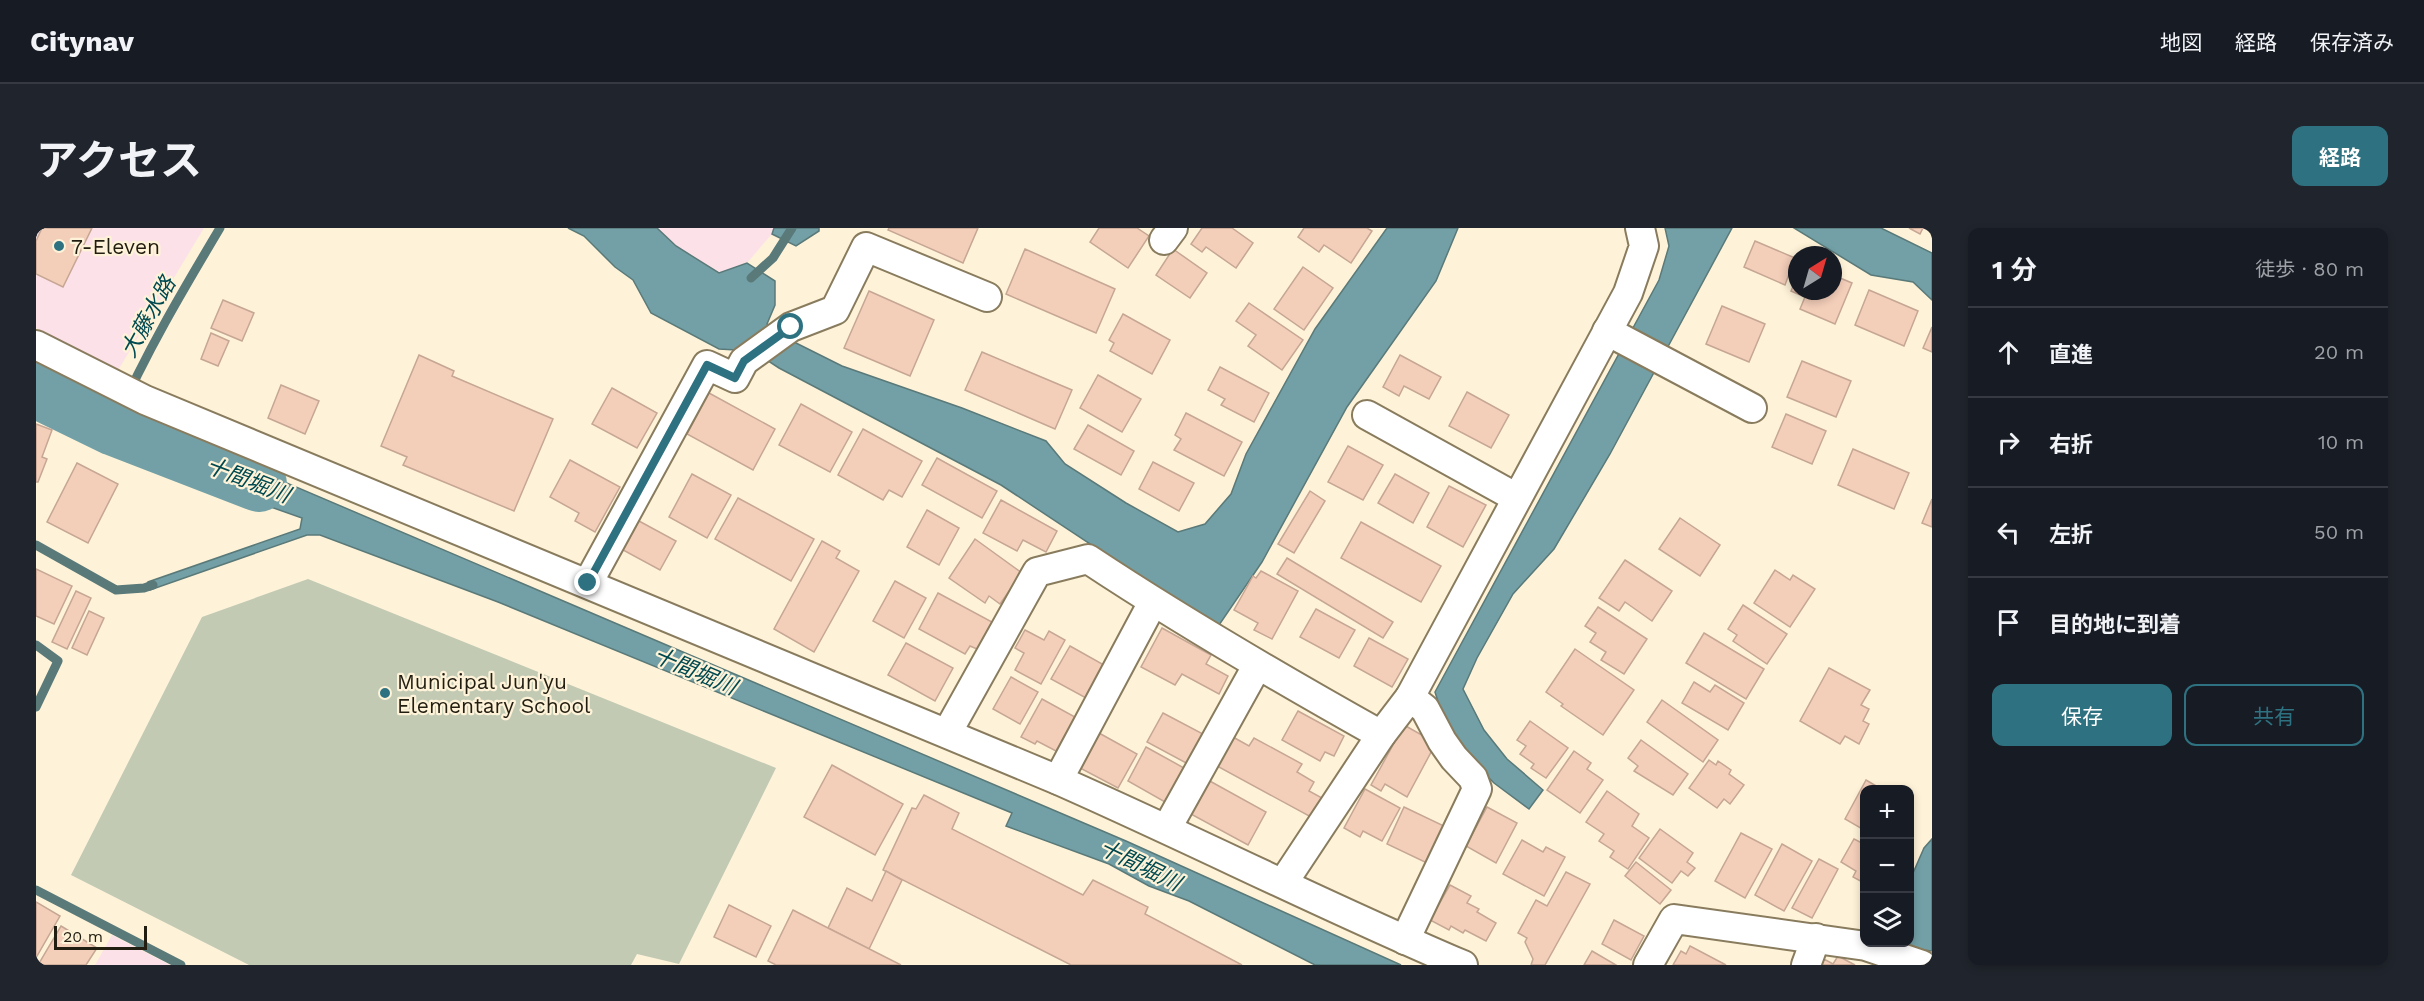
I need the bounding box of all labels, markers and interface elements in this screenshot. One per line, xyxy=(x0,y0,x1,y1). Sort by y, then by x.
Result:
text: Citynav xyxy=(30,25,134,58)
text: 地図 xyxy=(2160,30,2202,55)
text: 経路 xyxy=(2235,30,2277,55)
text: 保存済み xyxy=(2310,30,2394,55)
button: 経路 xyxy=(2292,126,2388,186)
text: アクセス xyxy=(36,136,202,185)
place label: 7-Eleven xyxy=(71,234,160,259)
marker: 7-Eleven xyxy=(52,239,66,253)
north arrow xyxy=(1788,246,1842,300)
text: 1 分 xyxy=(1992,255,2037,285)
text: 徒歩 · 80 m xyxy=(2255,257,2364,281)
water label: 大藤水路 xyxy=(116,271,181,362)
route start xyxy=(777,313,803,339)
icon: ahead xyxy=(1992,336,2025,369)
text: 20 m xyxy=(2314,340,2364,364)
text: 直進 xyxy=(2049,342,2093,367)
icon: right xyxy=(1992,426,2025,459)
text: 10 m xyxy=(2318,430,2364,454)
text: 右折 xyxy=(2049,432,2093,457)
water label: 十間堀川 xyxy=(202,453,295,508)
icon: left xyxy=(1992,516,2025,549)
text: 50 m xyxy=(2314,520,2364,544)
text: 左折 xyxy=(2049,522,2093,547)
route end xyxy=(574,569,600,595)
icon: arrive xyxy=(1992,606,2025,639)
text: 目的地に到着 xyxy=(2049,612,2181,637)
water label: 十間堀川 xyxy=(650,642,742,700)
place label: Municipal Jun'yu Elementary School xyxy=(397,669,591,718)
button: 保存 xyxy=(1992,684,2172,746)
button: 共有 xyxy=(2184,684,2364,746)
marker: Municipal Jun'yu Elementary School xyxy=(378,686,392,700)
map controls xyxy=(1860,785,1914,947)
button: + xyxy=(1860,785,1914,839)
water label: 十間堀川 xyxy=(1095,834,1187,896)
button: − xyxy=(1860,839,1914,893)
button: layers xyxy=(1860,893,1914,947)
scale bar xyxy=(54,923,147,950)
text: 20 m xyxy=(63,927,103,946)

